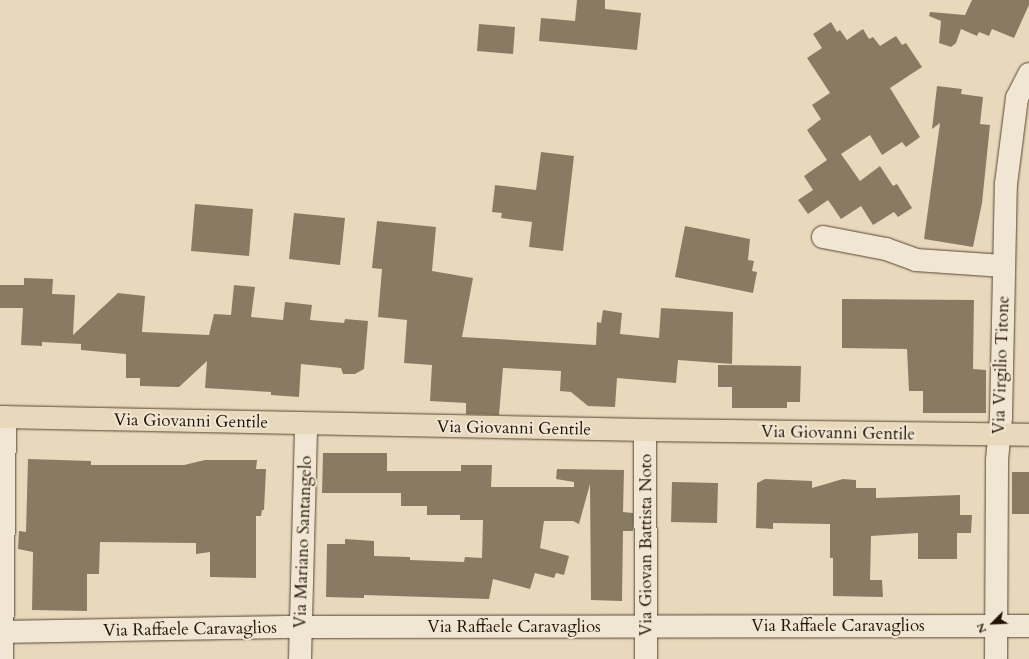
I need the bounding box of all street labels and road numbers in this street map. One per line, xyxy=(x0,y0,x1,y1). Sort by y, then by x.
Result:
street label: Via Virgilio Titone xyxy=(988,295,1014,435)
street label: Via Giovanni Gentile xyxy=(114,409,268,433)
street label: Via Giovanni Gentile xyxy=(437,416,591,440)
street label: Via Giovanni Gentile xyxy=(761,421,915,445)
street label: Via Giovan Battista Noto xyxy=(636,454,656,636)
street label: Via Mariano Santangelo xyxy=(290,455,316,629)
street label: Via Raffaele Caravaglios xyxy=(751,616,925,636)
street label: Via Raffaele Caravaglios xyxy=(103,617,277,641)
street label: Via Raffaele Caravaglios xyxy=(427,617,601,637)

